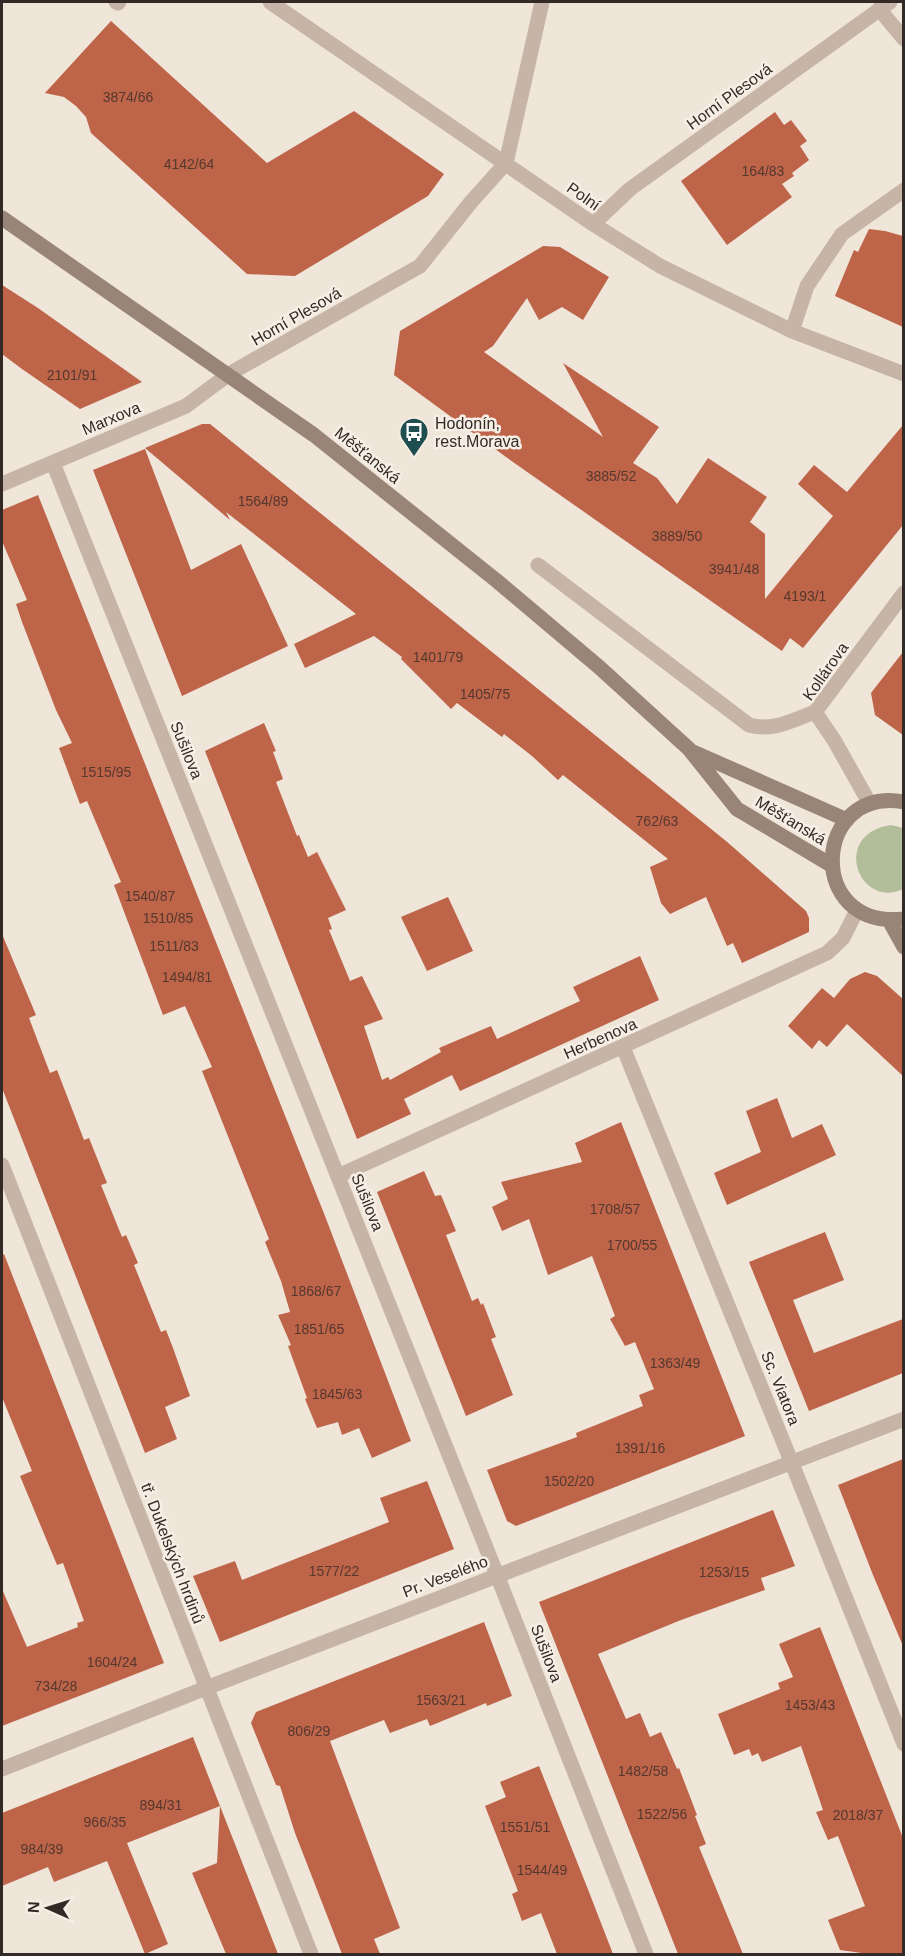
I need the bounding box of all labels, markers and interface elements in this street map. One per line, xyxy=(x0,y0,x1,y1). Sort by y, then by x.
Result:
street label: Horní Plesová xyxy=(684,60,775,133)
house number: 3874/66 xyxy=(103,89,154,105)
house number: 4142/64 xyxy=(164,156,215,172)
house number: 164/83 xyxy=(742,163,785,179)
street label: Polní xyxy=(564,179,604,214)
street label: Horní Plesová xyxy=(248,284,344,349)
house number: 2101/91 xyxy=(47,367,98,383)
street label: Marxova xyxy=(80,399,143,438)
place label: Hodonín, rest.Morava xyxy=(435,415,520,450)
bus stop icon: Hodonín, rest.Morava xyxy=(398,416,430,458)
street label: Měšťanská xyxy=(332,424,404,487)
house number: 3885/52 xyxy=(586,468,637,484)
house number: 1564/89 xyxy=(238,493,289,509)
house number: 3889/50 xyxy=(652,528,703,544)
house number: 3941/48 xyxy=(709,561,760,577)
house number: 4193/1 xyxy=(784,588,827,604)
street label: Kollárova xyxy=(799,639,852,703)
house number: 1401/79 xyxy=(413,649,464,665)
house number: 1405/75 xyxy=(460,686,511,702)
street label: Sušilova xyxy=(167,719,206,781)
house number: 1515/95 xyxy=(81,764,132,780)
street label: Měšťanská xyxy=(753,793,829,848)
house number: 762/63 xyxy=(636,813,679,829)
house number: 1540/87 xyxy=(125,888,176,904)
house number: 1510/85 xyxy=(143,910,194,926)
house number: 1511/83 xyxy=(149,938,199,954)
house number: 1494/81 xyxy=(162,969,213,985)
street label: Herbenova xyxy=(561,1015,640,1062)
street label: Sušilova xyxy=(348,1171,387,1233)
house number: 1708/57 xyxy=(590,1201,641,1217)
house number: 1700/55 xyxy=(607,1237,658,1253)
house number: 1868/67 xyxy=(291,1283,342,1299)
house number: 1851/65 xyxy=(294,1321,345,1337)
street label: Sc. Viatora xyxy=(758,1349,803,1428)
house number: 1363/49 xyxy=(650,1355,701,1371)
house number: 1845/63 xyxy=(312,1386,363,1402)
house number: 1391/16 xyxy=(615,1440,666,1456)
house number: 1502/20 xyxy=(544,1473,595,1489)
street label: tř. Dukelských hrdinů xyxy=(138,1480,207,1626)
street label: Pr. Veselého xyxy=(400,1552,490,1601)
house number: 1577/22 xyxy=(309,1563,360,1579)
house number: 1253/15 xyxy=(699,1564,750,1580)
street label: Sušilova xyxy=(528,1622,565,1685)
house number: 1604/24 xyxy=(87,1654,138,1670)
house number: 734/28 xyxy=(35,1678,78,1694)
house number: 1563/21 xyxy=(416,1692,467,1708)
house number: 1453/43 xyxy=(785,1697,836,1713)
house number: 806/29 xyxy=(288,1723,331,1739)
house number: 1482/58 xyxy=(618,1763,669,1779)
house number: 894/31 xyxy=(140,1797,183,1813)
house number: 1522/56 xyxy=(637,1806,688,1822)
house number: 2018/37 xyxy=(833,1807,884,1823)
house number: 966/35 xyxy=(84,1814,127,1830)
house number: 1551/51 xyxy=(500,1819,551,1835)
house number: 984/39 xyxy=(21,1841,64,1857)
house number: 1544/49 xyxy=(517,1862,568,1878)
north arrow xyxy=(18,1878,78,1938)
text: N xyxy=(25,1901,42,1913)

